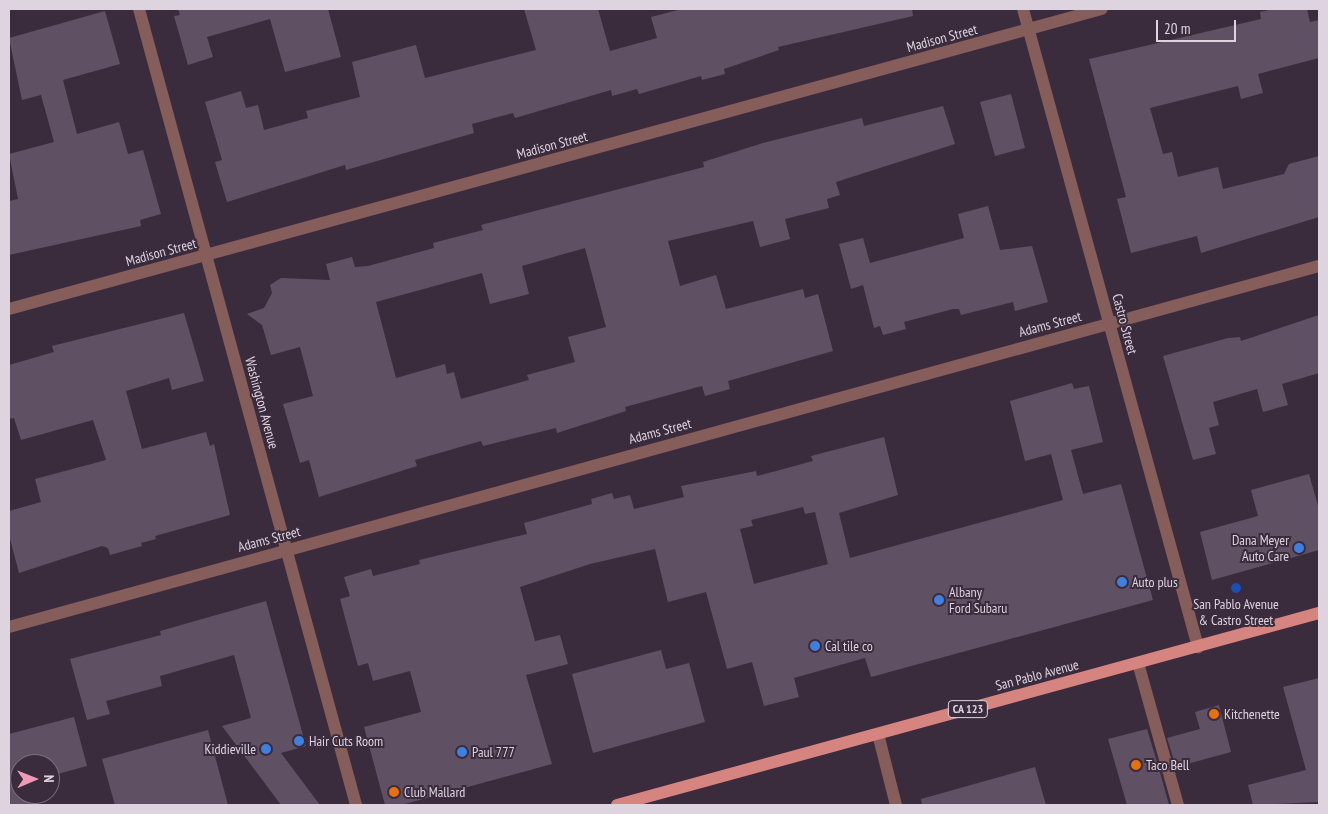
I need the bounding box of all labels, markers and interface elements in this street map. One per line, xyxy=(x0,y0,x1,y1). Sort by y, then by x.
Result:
scale bar xyxy=(1158,10,1238,42)
text: 20 m xyxy=(1164,19,1190,38)
street label: Madison Street xyxy=(905,21,979,55)
street label: Madison Street xyxy=(515,128,589,162)
street label: Madison Street xyxy=(124,235,198,269)
street label: Castro Street xyxy=(1109,292,1141,356)
street label: Adams Street xyxy=(1017,308,1083,340)
street label: Washington Avenue xyxy=(242,355,282,451)
street label: Adams Street xyxy=(627,415,693,447)
street label: Adams Street xyxy=(236,523,302,555)
place label: Dana Meyer Auto Care xyxy=(1232,532,1289,564)
marker: Dana Meyer Auto Care xyxy=(1293,542,1305,554)
place label: Auto plus xyxy=(1132,574,1178,590)
marker: Auto plus xyxy=(1116,576,1128,588)
marker: San Pablo Avenue & Castro Street xyxy=(1230,582,1242,594)
place label: Albany Ford Subaru xyxy=(949,584,1007,616)
marker: Albany Ford Subaru xyxy=(933,594,945,606)
place label: San Pablo Avenue & Castro Street xyxy=(1193,596,1279,628)
place label: Cal tile co xyxy=(825,638,873,654)
marker: Cal tile co xyxy=(809,640,821,652)
street label: San Pablo Avenue xyxy=(993,656,1081,694)
road number: CA 123 xyxy=(947,700,989,719)
place label: Kitchenette xyxy=(1224,706,1280,722)
marker: Kitchenette xyxy=(1208,708,1220,720)
place label: Hair Cuts Room xyxy=(309,733,383,749)
marker: Hair Cuts Room xyxy=(293,735,305,747)
place label: Kiddieville xyxy=(205,741,256,757)
marker: Kiddieville xyxy=(260,743,272,755)
place label: Paul 777 xyxy=(472,744,515,760)
marker: Paul 777 xyxy=(456,746,468,758)
north arrow xyxy=(10,754,60,804)
place label: Taco Bell xyxy=(1146,757,1189,773)
marker: Taco Bell xyxy=(1130,759,1142,771)
text: N xyxy=(40,775,58,783)
place label: Club Mallard xyxy=(404,784,465,800)
marker: Club Mallard xyxy=(388,786,400,798)

